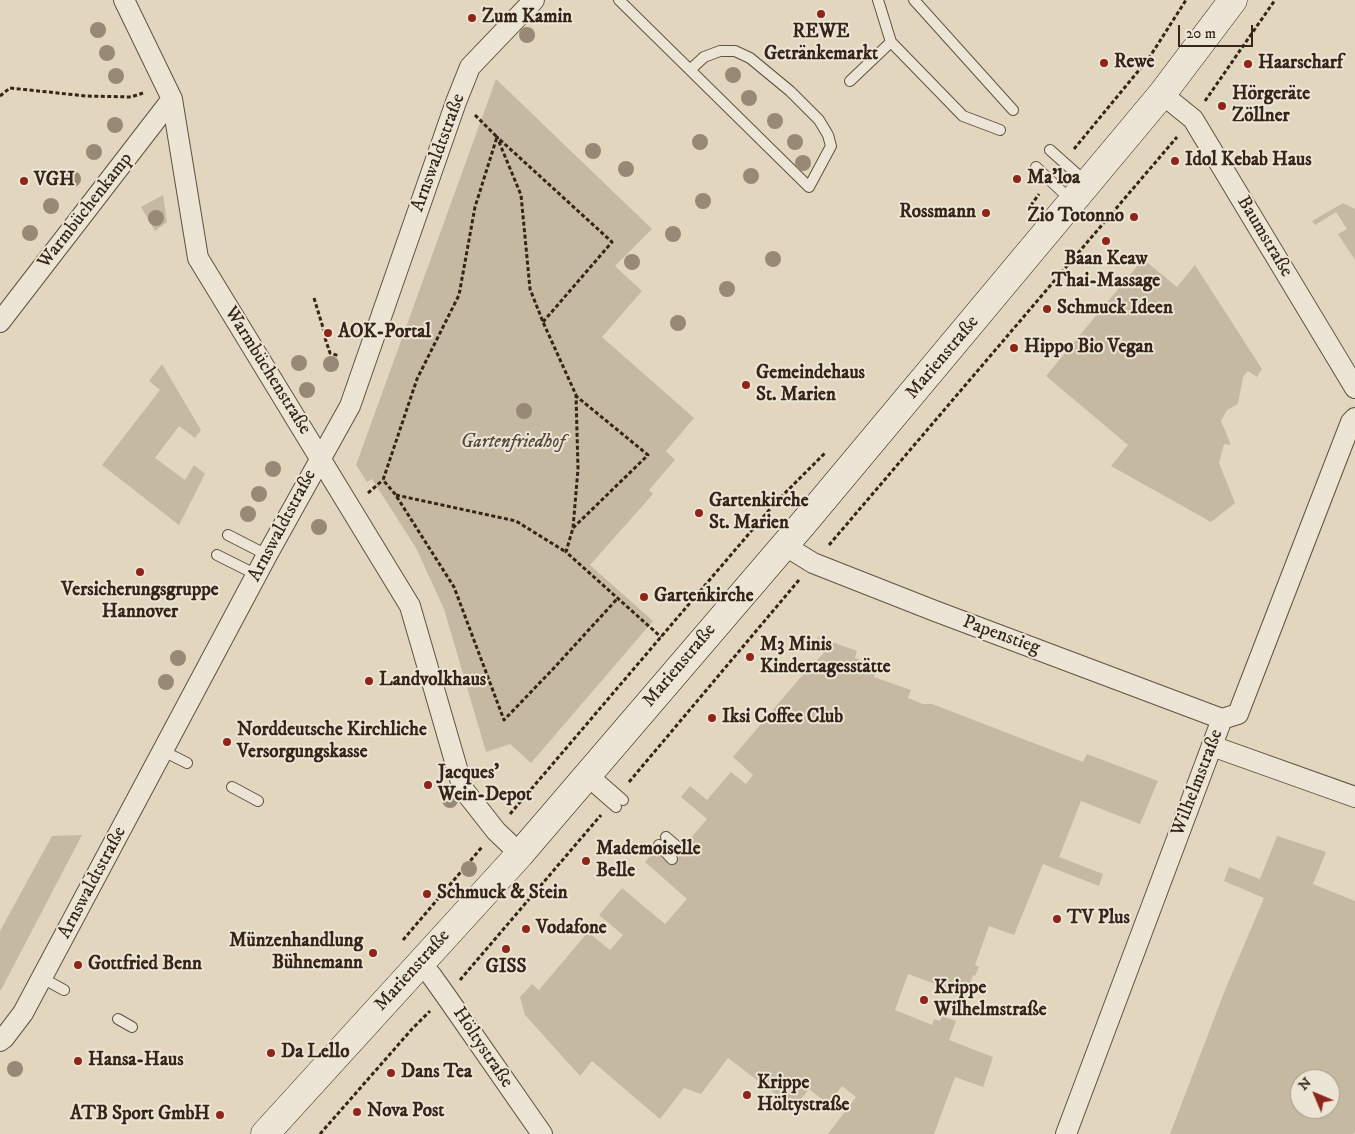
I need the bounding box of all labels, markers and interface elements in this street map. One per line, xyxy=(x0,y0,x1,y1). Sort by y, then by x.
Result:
place label: Zum Kamin xyxy=(482,7,572,29)
marker: REWE Getränkemarkt xyxy=(815,8,827,20)
marker: Zum Kamin xyxy=(466,12,478,24)
scale bar xyxy=(1180,15,1255,47)
place label: REWE Getränkemarkt xyxy=(764,22,878,66)
text: 20 m xyxy=(1186,24,1216,43)
place label: Rewe xyxy=(1114,52,1154,74)
place label: Haarscharf xyxy=(1258,53,1343,75)
marker: Rewe xyxy=(1098,57,1110,69)
marker: Haarscharf xyxy=(1242,58,1254,70)
place label: Hörgeräte Zöllner xyxy=(1232,84,1310,128)
street label: Arnswaldtstraße xyxy=(407,91,471,215)
marker: Hörgeräte Zöllner xyxy=(1216,100,1228,112)
street label: Warmbüchenkamp xyxy=(34,148,138,274)
place label: Idol Kebab Haus xyxy=(1185,150,1312,172)
marker: Idol Kebab Haus xyxy=(1169,155,1181,167)
place label: Ma'loa xyxy=(1027,168,1080,190)
place label: VGH xyxy=(34,170,75,192)
marker: Ma'loa xyxy=(1011,173,1023,185)
marker: VGH xyxy=(18,175,30,187)
street label: Baumstraße xyxy=(1231,192,1297,282)
place label: Rossmann xyxy=(899,202,976,224)
place label: Zio Totonno xyxy=(1028,206,1124,228)
marker: Rossmann xyxy=(980,207,992,219)
marker: Zio Totonno xyxy=(1128,211,1140,223)
marker: Baan Keaw Thai-Massage xyxy=(1100,235,1112,247)
place label: Baan Keaw Thai-Massage xyxy=(1052,249,1160,293)
place label: Schmuck Ideen xyxy=(1057,298,1173,320)
street label: Warmbüchenstraße xyxy=(219,303,315,439)
marker: Schmuck Ideen xyxy=(1041,303,1053,315)
street label: Marienstraße xyxy=(901,312,985,404)
place label: AOK-Portal xyxy=(338,322,431,344)
marker: AOK-Portal xyxy=(322,327,334,339)
place label: Hippo Bio Vegan xyxy=(1024,337,1154,359)
marker: Hippo Bio Vegan xyxy=(1008,342,1020,354)
place label: Gemeindehaus St. Marien xyxy=(756,363,865,407)
marker: Gemeindehaus St. Marien xyxy=(740,379,752,391)
park label: Gartenfriedhof xyxy=(461,432,565,454)
street label: Arnswaldtstraße xyxy=(244,466,322,586)
place label: Gartenkirche St. Marien xyxy=(709,491,809,535)
marker: Gartenkirche St. Marien xyxy=(693,507,705,519)
marker: Versicherungsgruppe Hannover xyxy=(134,566,146,578)
place label: Versicherungsgruppe Hannover xyxy=(61,580,219,624)
place label: Gartenkirche xyxy=(654,586,754,608)
marker: Gartenkirche xyxy=(638,591,650,603)
street label: Papenstieg xyxy=(959,611,1043,661)
street label: Marienstraße xyxy=(638,620,722,712)
place label: M3 Minis Kindertagesstätte xyxy=(760,635,891,679)
marker: M3 Minis Kindertagesstätte xyxy=(744,651,756,663)
place label: Landvolkhaus xyxy=(379,670,486,692)
marker: Landvolkhaus xyxy=(363,675,375,687)
place label: Iksi Coffee Club xyxy=(722,707,843,729)
marker: Iksi Coffee Club xyxy=(706,712,718,724)
place label: Norddeutsche Kirchliche Versorgungskasse xyxy=(237,720,427,764)
street label: Wilhelmstraße xyxy=(1167,726,1229,840)
marker: Norddeutsche Kirchliche Versorgungskasse xyxy=(221,736,233,748)
place label: Jacques’ Wein-Depot xyxy=(438,763,532,807)
marker: Jacques’ Wein-Depot xyxy=(422,779,434,791)
street label: Arnswaldtstraße xyxy=(54,823,132,943)
place label: Mademoiselle Belle xyxy=(596,839,701,883)
marker: Mademoiselle Belle xyxy=(580,855,592,867)
place label: Schmuck & Stein xyxy=(437,883,568,905)
marker: Schmuck & Stein xyxy=(421,888,433,900)
place label: TV Plus xyxy=(1067,908,1130,930)
marker: TV Plus xyxy=(1051,913,1063,925)
place label: Vodafone xyxy=(536,918,607,940)
marker: Vodafone xyxy=(520,923,532,935)
street label: Marienstraße xyxy=(370,925,456,1017)
place label: Münzenhandlung Bühnemann xyxy=(229,931,363,975)
marker: GISS xyxy=(500,943,512,955)
marker: Münzenhandlung Bühnemann xyxy=(367,947,379,959)
place label: Gottfried Benn xyxy=(88,954,202,976)
place label: GISS xyxy=(485,957,527,979)
marker: Gottfried Benn xyxy=(72,959,84,971)
place label: Krippe Wilhelmstraße xyxy=(934,978,1047,1022)
marker: Krippe Wilhelmstraße xyxy=(918,994,930,1006)
street label: Höltystraße xyxy=(447,1003,517,1093)
place label: Da Lello xyxy=(281,1042,349,1064)
marker: Da Lello xyxy=(265,1047,277,1059)
place label: Hansa-Haus xyxy=(88,1050,184,1072)
marker: Hansa-Haus xyxy=(72,1055,84,1067)
place label: Dans Tea xyxy=(401,1062,472,1084)
marker: Dans Tea xyxy=(385,1067,397,1079)
north arrow xyxy=(1290,1069,1340,1119)
place label: Krippe Höltystraße xyxy=(757,1073,849,1117)
text: N xyxy=(1295,1074,1316,1095)
marker: Krippe Höltystraße xyxy=(741,1089,753,1101)
place label: Nova Post xyxy=(367,1101,444,1123)
place label: ATB Sport GmbH xyxy=(70,1104,210,1126)
marker: Nova Post xyxy=(351,1106,363,1118)
marker: ATB Sport GmbH xyxy=(214,1109,226,1121)

